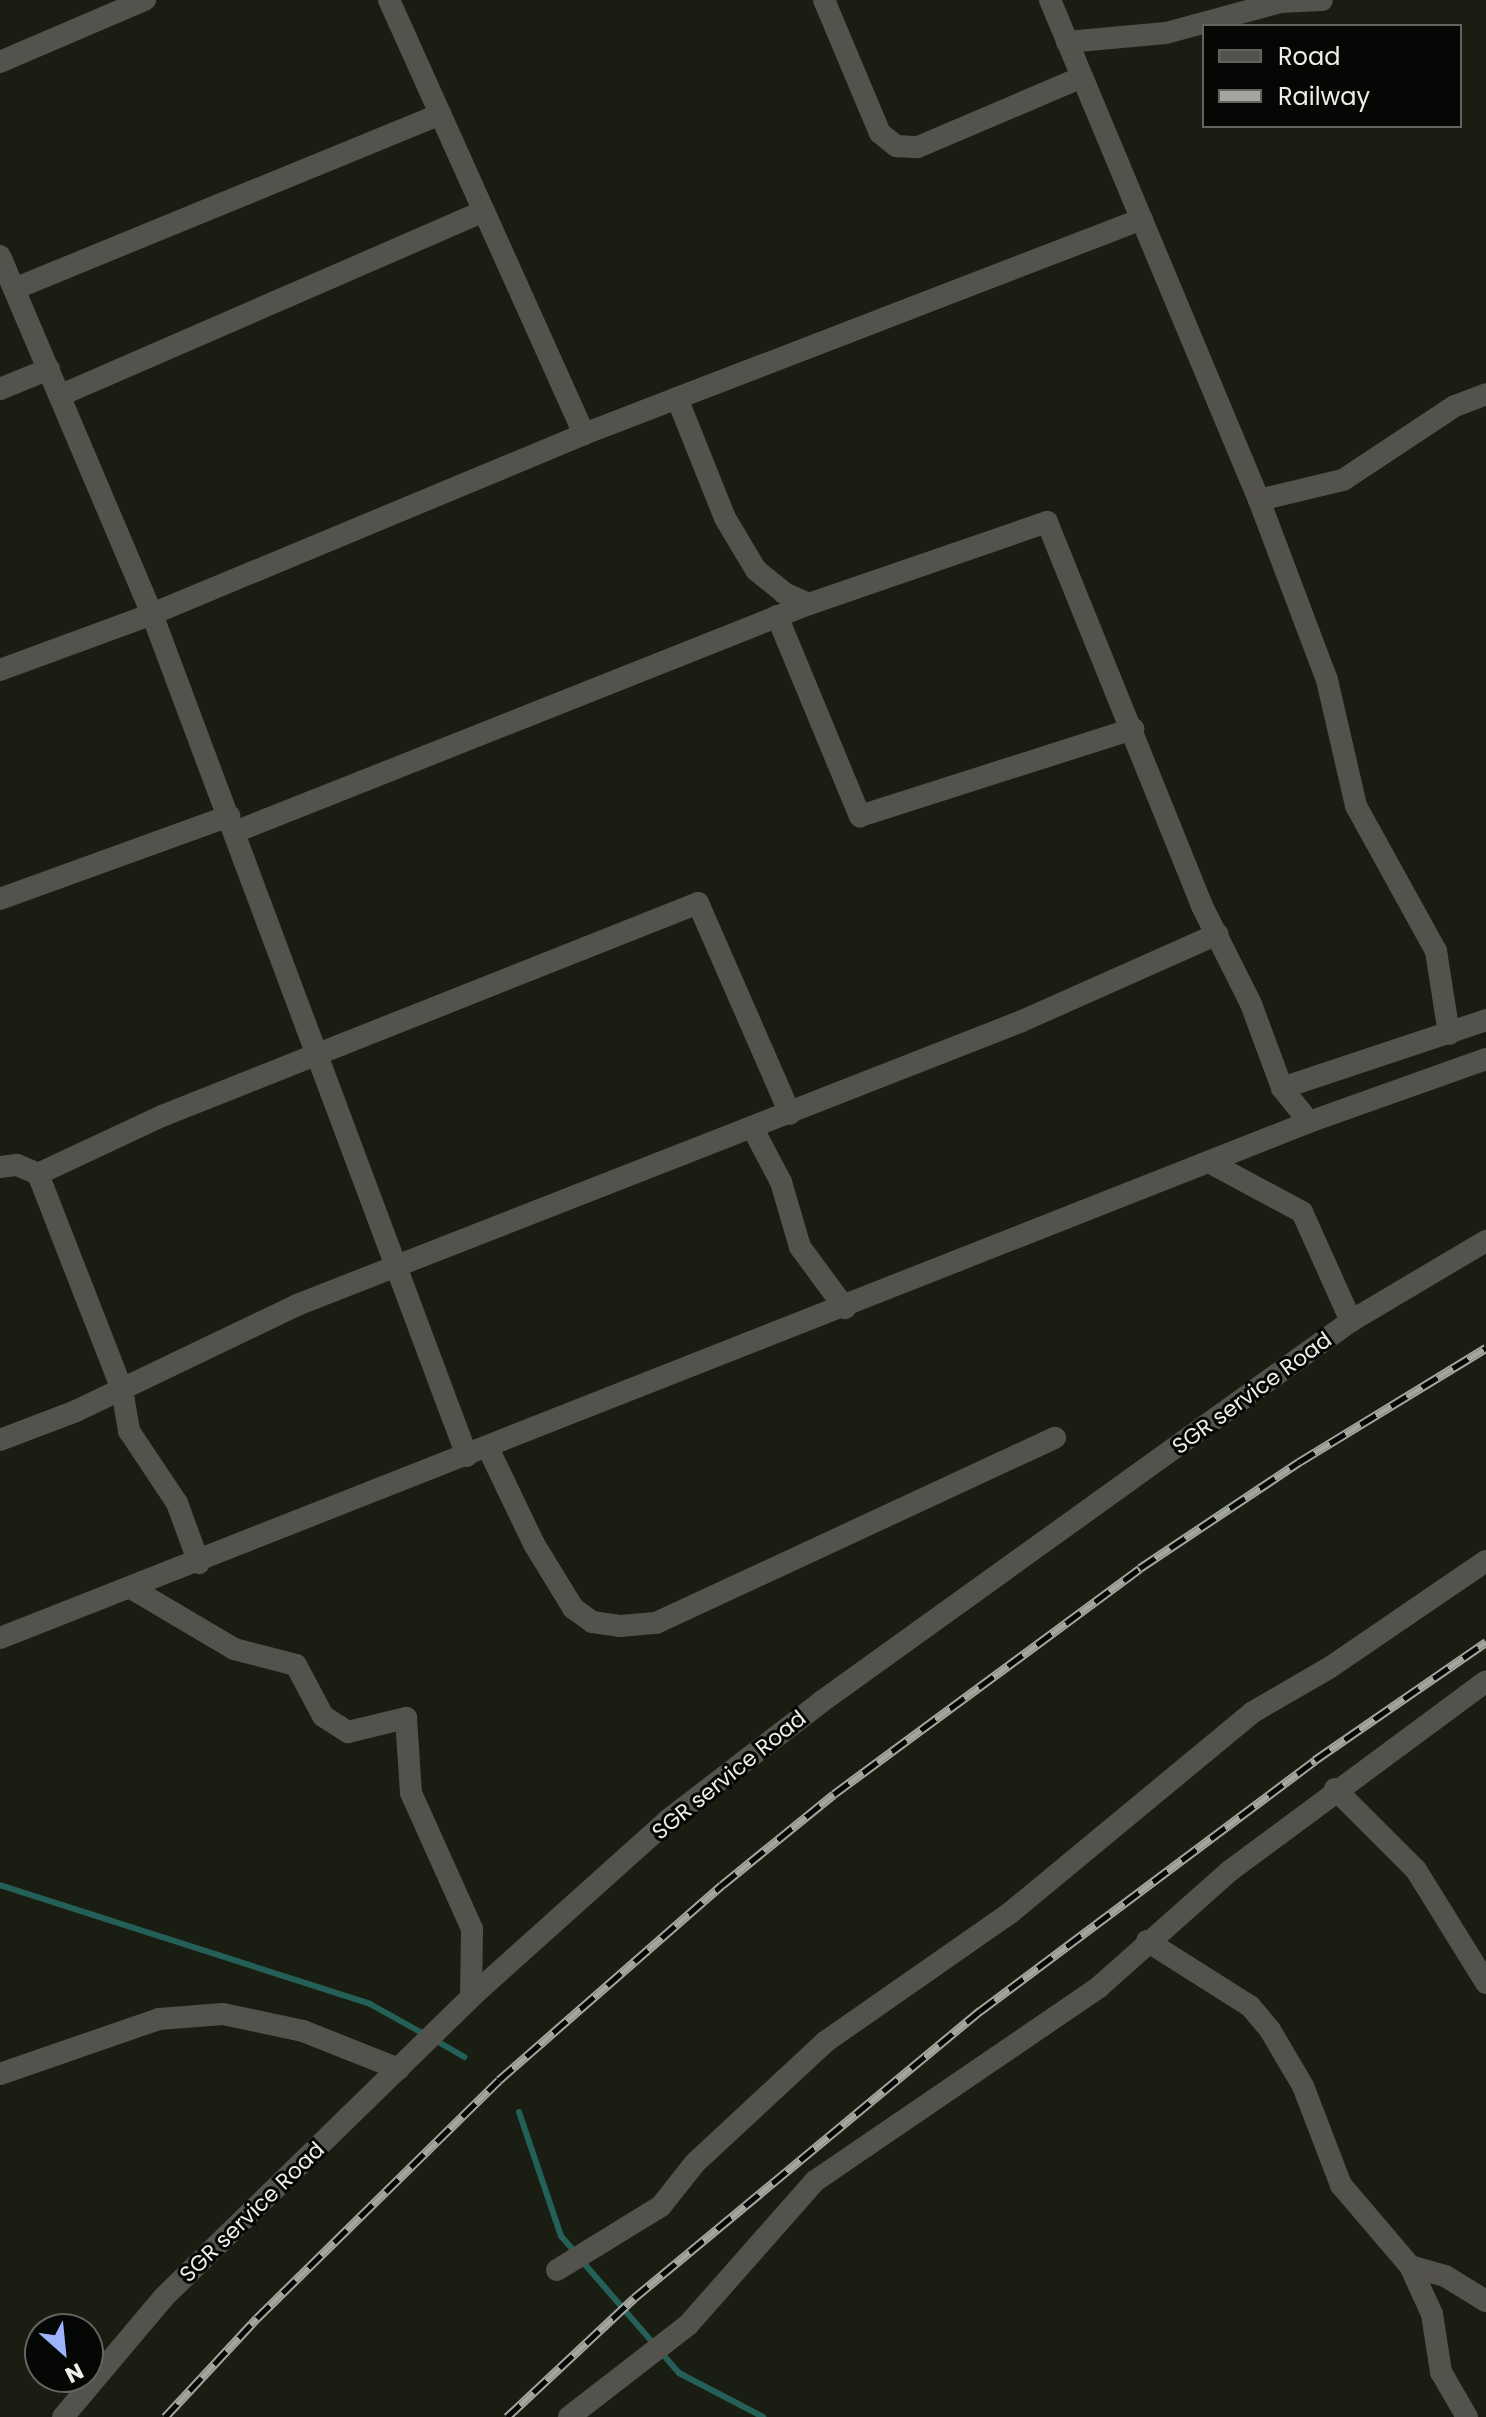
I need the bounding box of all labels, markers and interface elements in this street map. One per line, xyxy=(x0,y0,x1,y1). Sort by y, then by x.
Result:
legend xyxy=(1202,24,1462,128)
text: Road xyxy=(1278,40,1340,73)
text: Railway xyxy=(1278,80,1370,113)
street label: SGR service Road xyxy=(1167,1326,1337,1460)
street label: SGR service Road xyxy=(647,1705,811,1845)
street label: SGR service Road xyxy=(174,2136,330,2288)
north arrow xyxy=(24,2313,104,2393)
text: N xyxy=(60,2355,89,2391)

